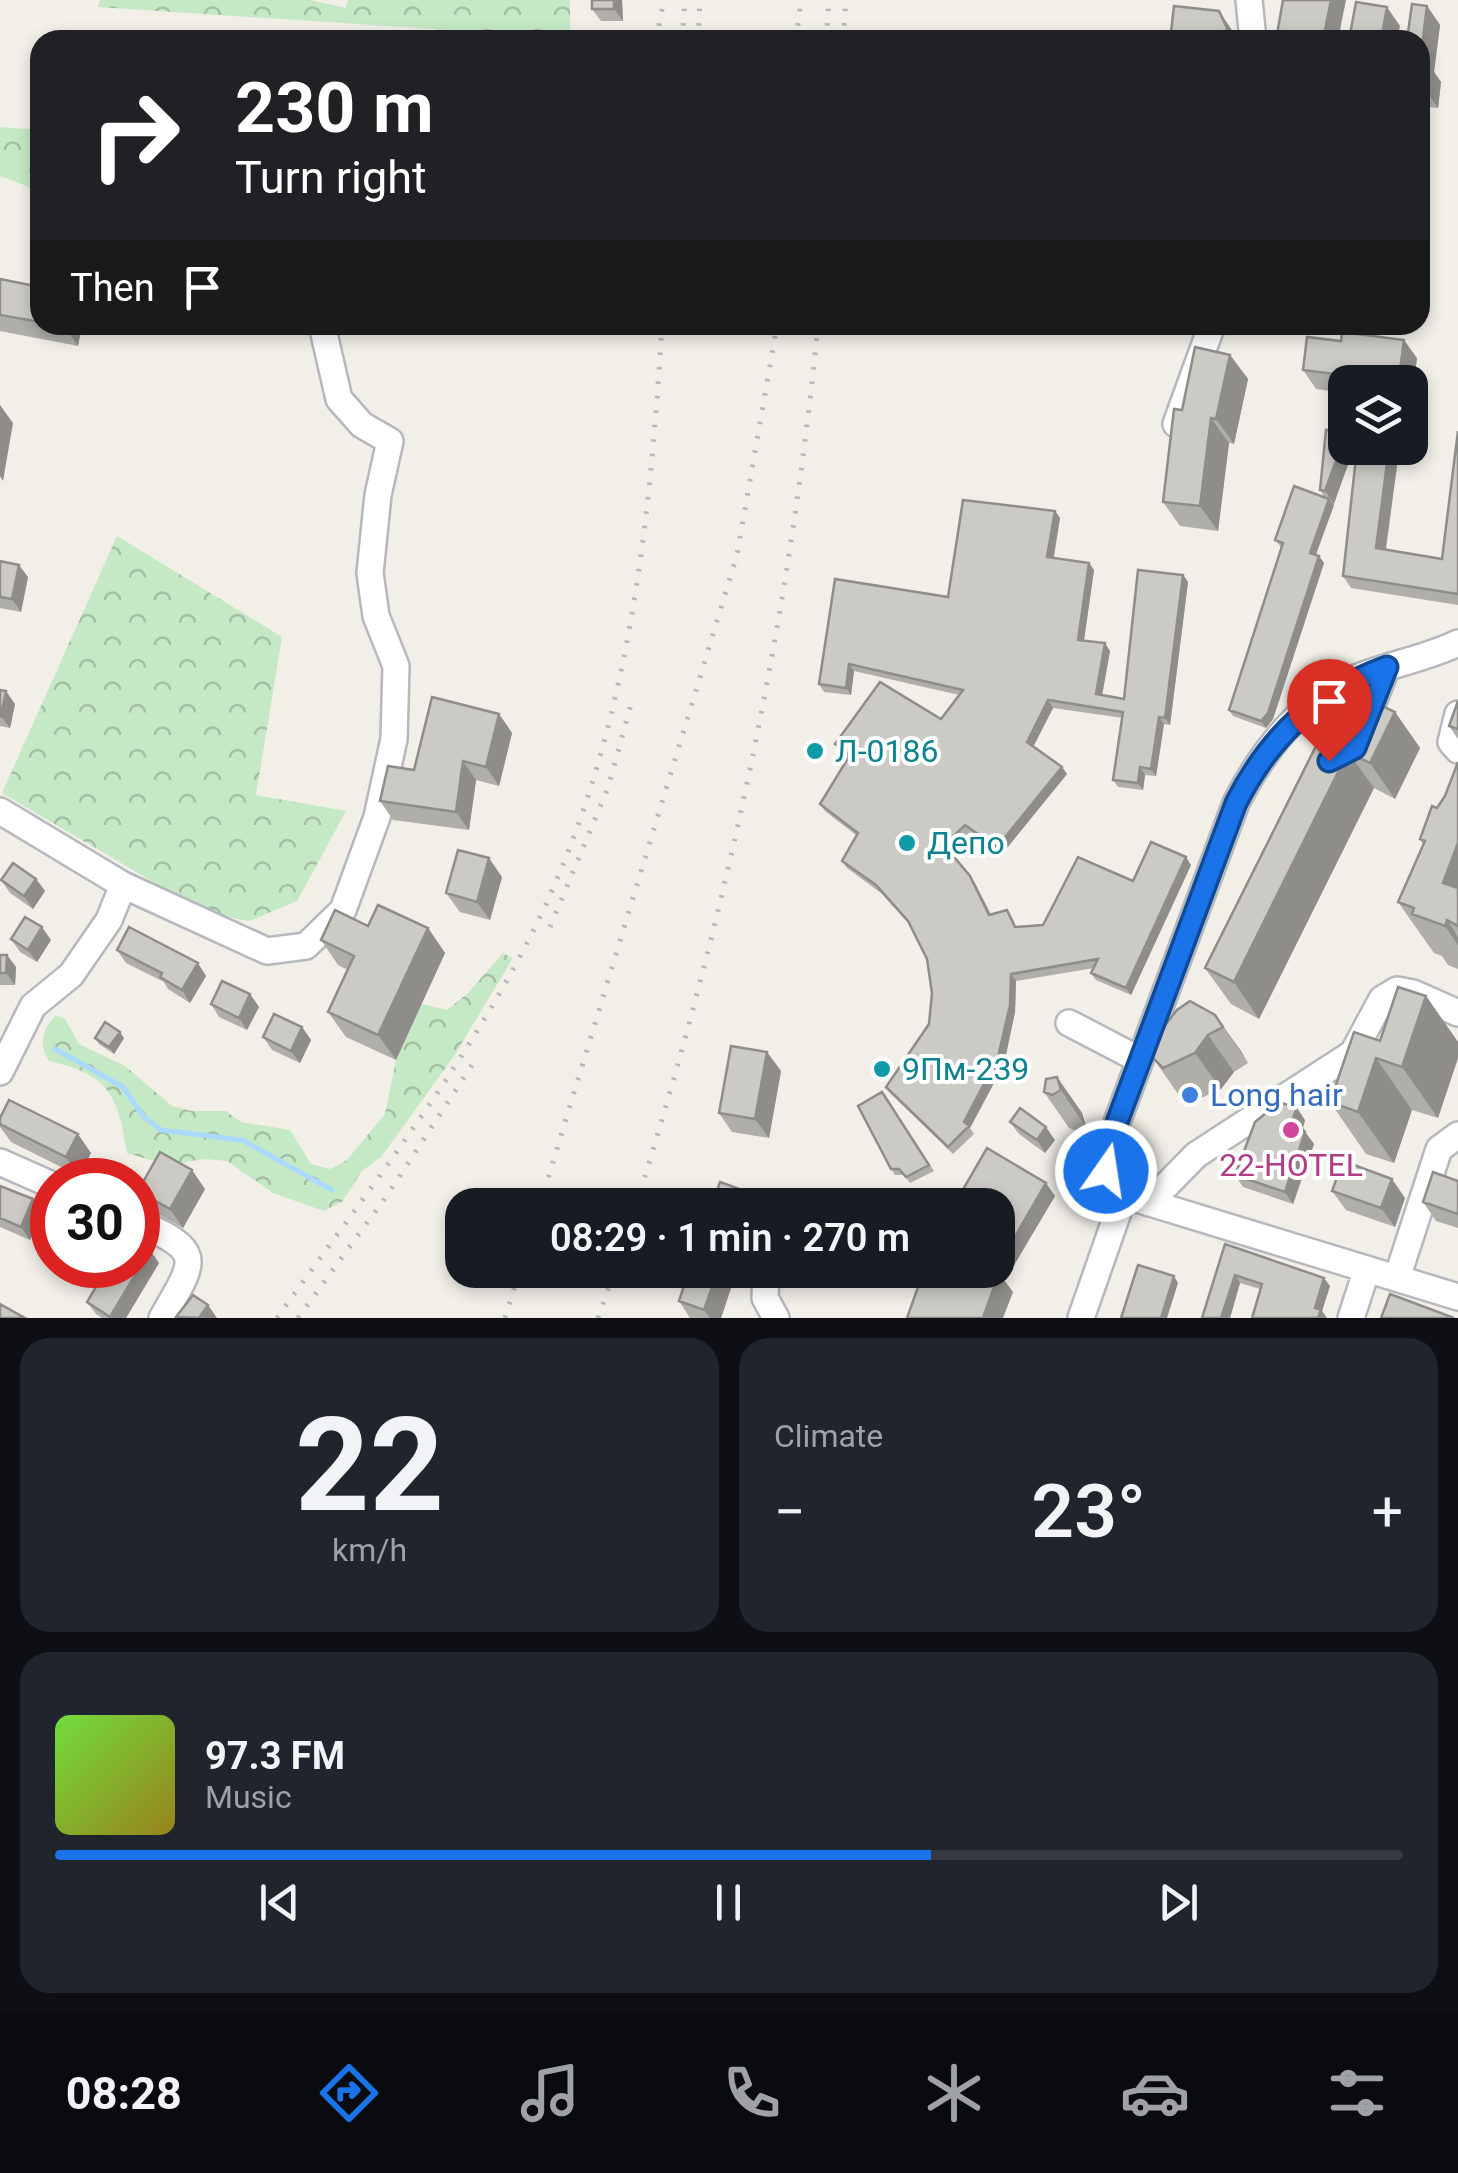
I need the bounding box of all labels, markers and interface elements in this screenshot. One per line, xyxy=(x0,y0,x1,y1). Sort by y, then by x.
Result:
text: 230 m xyxy=(235,67,434,149)
icon: right xyxy=(70,70,200,200)
text: Turn right xyxy=(235,151,427,204)
icon: arrive xyxy=(175,260,230,315)
text: Then xyxy=(70,266,155,310)
map controls xyxy=(1328,365,1428,465)
button: layers xyxy=(1328,365,1428,465)
pin xyxy=(1287,659,1372,762)
icon: arrive xyxy=(1302,674,1357,729)
place label: Л-0186 xyxy=(835,732,938,770)
marker: Л-0186 xyxy=(804,740,826,762)
place label: Депо xyxy=(927,824,1005,862)
marker: Депо xyxy=(896,832,918,854)
place label: 9Пм-239 xyxy=(902,1050,1029,1088)
marker: 9Пм-239 xyxy=(871,1058,893,1080)
place label: Long hair xyxy=(1210,1076,1343,1114)
marker: Long hair xyxy=(1179,1084,1201,1106)
position arrow xyxy=(1054,1119,1158,1223)
marker: 22-HOTEL xyxy=(1280,1119,1302,1141)
place label: 22-HOTEL xyxy=(1219,1146,1363,1184)
speed limit sign: 30 xyxy=(30,1158,160,1288)
text: 08:29 · 1 min · 270 m xyxy=(550,1216,910,1260)
text: 22 xyxy=(295,1389,444,1542)
text: Climate xyxy=(774,1417,883,1455)
text: 23° xyxy=(1031,1467,1146,1555)
text: − xyxy=(774,1480,805,1544)
text: + xyxy=(1372,1480,1403,1544)
text: km/h xyxy=(332,1531,407,1569)
text: 97.3 FM xyxy=(205,1734,345,1778)
text: Music xyxy=(205,1778,292,1816)
icon: previous xyxy=(252,1875,307,1930)
icon: pause xyxy=(701,1875,756,1930)
icon: next xyxy=(1151,1875,1206,1930)
icon: directions xyxy=(314,2058,384,2128)
icon: music xyxy=(515,2058,585,2128)
icon: phone xyxy=(717,2058,787,2128)
icon: climate xyxy=(919,2058,989,2128)
icon: car xyxy=(1120,2058,1190,2128)
icon: filters xyxy=(1322,2058,1392,2128)
text: 08:28 xyxy=(66,2067,182,2120)

